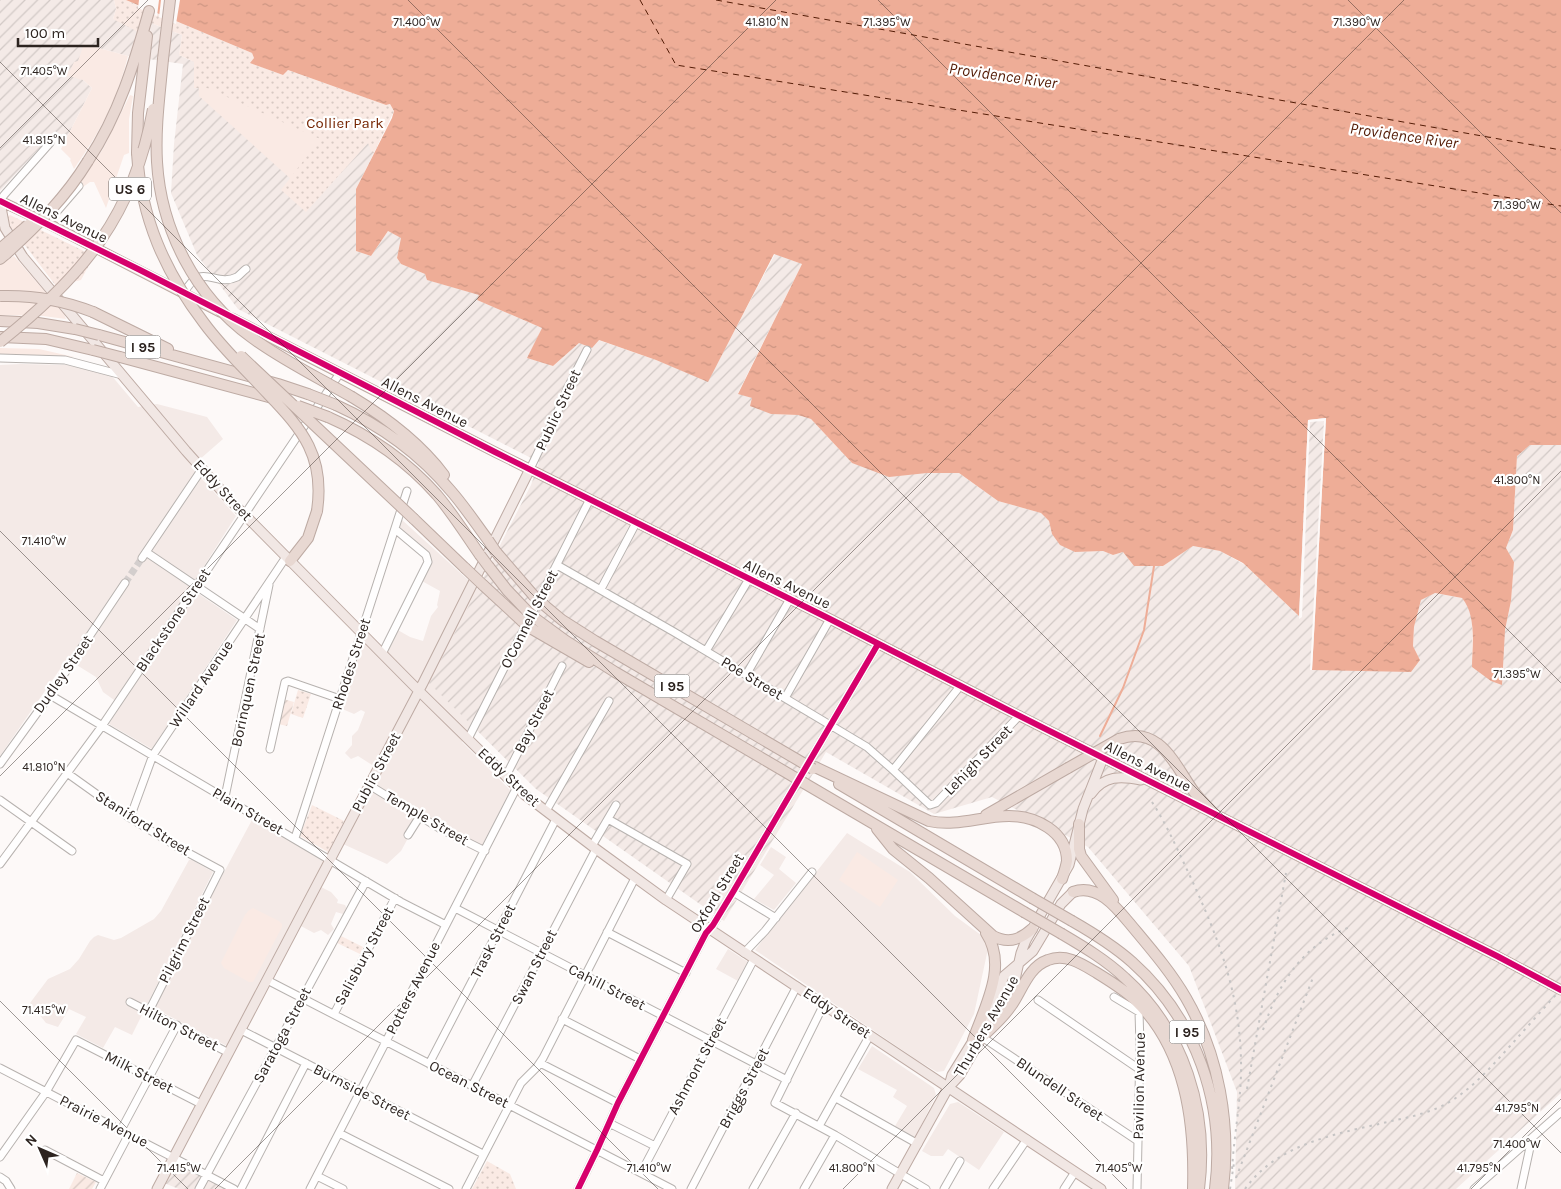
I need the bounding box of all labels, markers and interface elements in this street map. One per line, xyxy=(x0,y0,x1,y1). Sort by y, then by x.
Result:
scale bar xyxy=(18,15,98,47)
text: 71.400°W xyxy=(393,15,441,29)
text: 41.810°N xyxy=(745,15,789,29)
text: 71.395°W xyxy=(863,15,911,29)
text: 71.390°W xyxy=(1333,15,1381,29)
text: 100 m xyxy=(25,24,65,42)
water label: Providence River xyxy=(948,58,1059,93)
text: 71.405°W xyxy=(20,64,68,78)
park label: Collier Park xyxy=(306,114,384,132)
water label: Providence River xyxy=(1349,118,1460,153)
text: 41.815°N xyxy=(22,133,66,147)
road number: US 6 xyxy=(109,178,151,200)
street label: Allens Avenue xyxy=(18,189,110,247)
text: 71.390°W xyxy=(1493,198,1541,212)
road number: I 95 xyxy=(126,336,160,358)
street label: Public Street xyxy=(531,366,585,453)
street label: Allens Avenue xyxy=(379,373,471,431)
street label: Eddy Street xyxy=(190,455,256,525)
text: 41.800°N xyxy=(1494,473,1540,487)
text: 71.410°W xyxy=(22,534,66,548)
street label: Allens Avenue xyxy=(741,555,833,613)
street label: Blackstone Street xyxy=(132,564,215,675)
street label: O'Connell Street xyxy=(496,566,562,671)
street label: Rhodes Street xyxy=(328,615,374,712)
street label: Dudley Street xyxy=(29,631,97,717)
street label: Borinquen Street xyxy=(227,631,269,749)
street label: Willard Avenue xyxy=(165,637,237,731)
street label: Poe Street xyxy=(718,653,786,704)
text: 71.395°W xyxy=(1493,667,1541,681)
road number: I 95 xyxy=(654,674,690,698)
street label: Bay Street xyxy=(510,686,558,756)
street label: Lehigh Street xyxy=(940,721,1016,799)
street label: Public Street xyxy=(348,729,405,815)
street label: Allens Avenue xyxy=(1102,737,1194,795)
street label: Eddy Street xyxy=(474,744,544,810)
text: 41.810°N xyxy=(22,760,66,774)
street label: Plain Street xyxy=(209,783,287,839)
street label: Staniford Street xyxy=(92,787,194,860)
street label: Temple Street xyxy=(382,787,472,849)
street label: Oxford Street xyxy=(686,850,748,936)
street label: Pilgrim Street xyxy=(155,894,214,986)
street label: Trask Street xyxy=(467,900,520,981)
street label: Salisbury Street xyxy=(330,903,398,1008)
street label: Swan Street xyxy=(507,926,561,1008)
street label: Potters Avenue xyxy=(382,939,444,1037)
street label: Cahill Street xyxy=(565,960,649,1014)
street label: Thurbers Avenue xyxy=(950,972,1022,1080)
street label: Saratoga Street xyxy=(249,984,315,1086)
street label: Eddy Street xyxy=(800,984,875,1042)
street label: Hilton Street xyxy=(136,999,222,1055)
text: 71.415°W xyxy=(22,1003,66,1017)
street label: Ashmont Street xyxy=(664,1014,730,1118)
road number: I 95 xyxy=(1170,1020,1204,1044)
street label: Pavilion Avenue xyxy=(1129,1032,1149,1140)
street label: Briggs Street xyxy=(715,1044,773,1131)
street label: Milk Street xyxy=(102,1047,177,1097)
street label: Blundell Street xyxy=(1013,1053,1107,1125)
street label: Ocean Street xyxy=(426,1056,512,1112)
street label: Burnside Street xyxy=(310,1060,414,1124)
street label: Prairie Avenue xyxy=(57,1091,151,1151)
text: 41.795°N xyxy=(1495,1101,1539,1115)
north arrow xyxy=(15,1124,65,1174)
text: N xyxy=(22,1131,41,1150)
text: 71.400°W xyxy=(1493,1137,1541,1151)
text: 71.415°W xyxy=(157,1161,201,1175)
text: 71.410°W xyxy=(627,1161,671,1175)
text: 41.800°N xyxy=(829,1161,875,1175)
text: 71.405°W xyxy=(1095,1161,1143,1175)
text: 41.795°N xyxy=(1457,1161,1501,1175)

